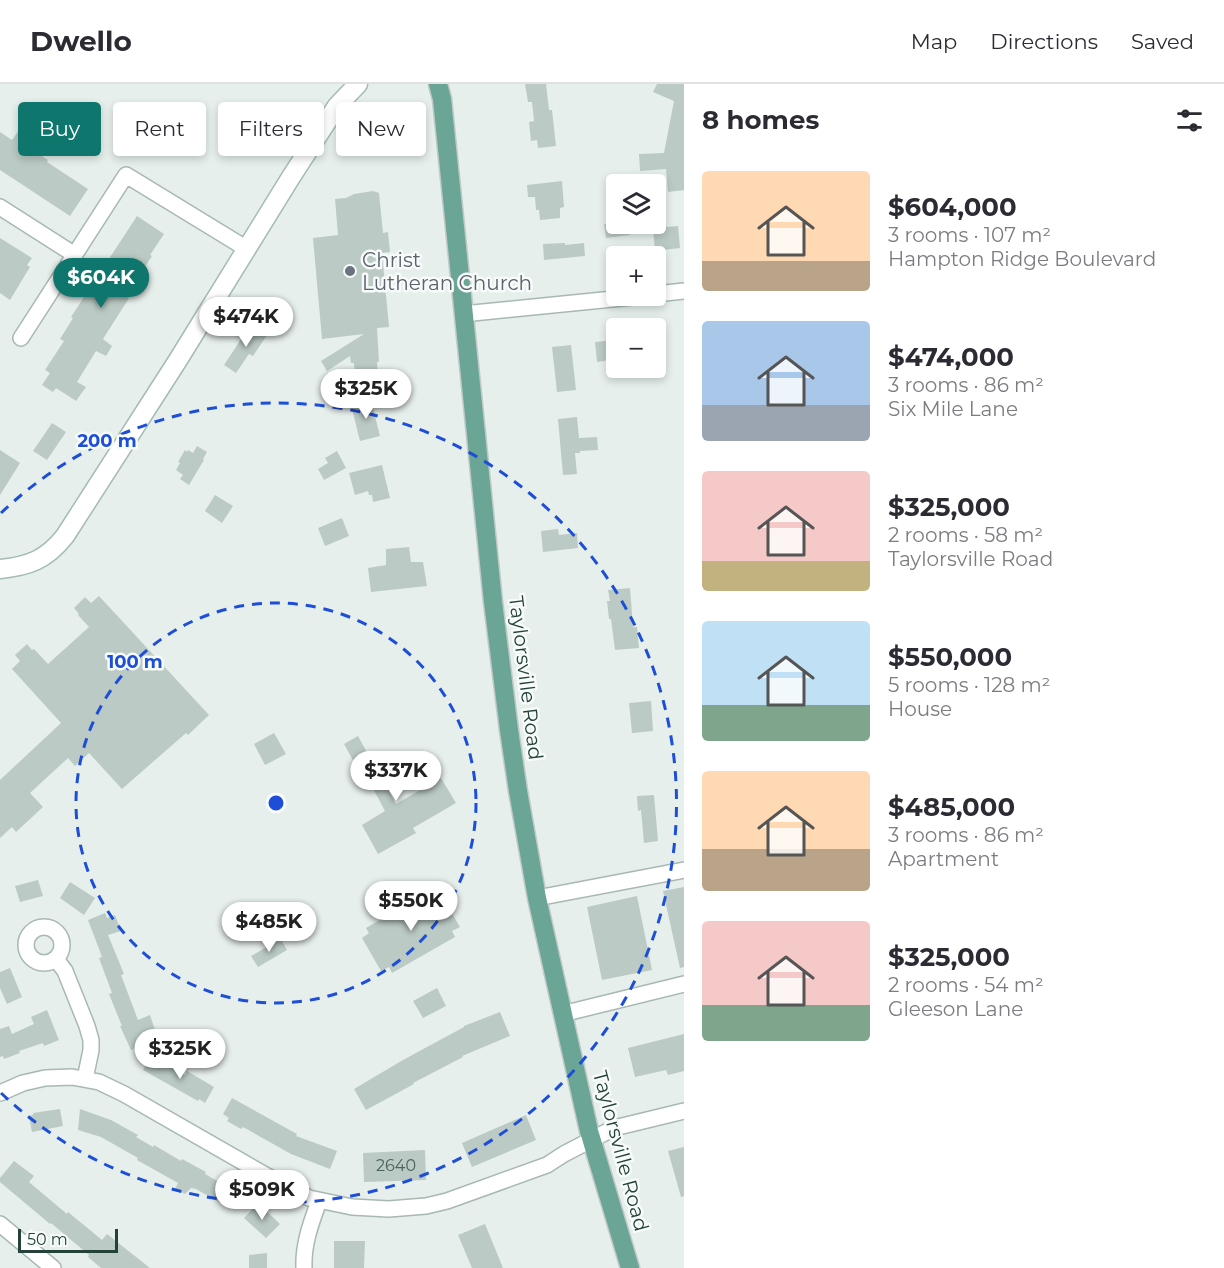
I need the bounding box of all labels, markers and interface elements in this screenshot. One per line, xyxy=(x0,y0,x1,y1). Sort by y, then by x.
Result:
text: Dwello xyxy=(30,24,132,58)
text: Map xyxy=(911,29,957,54)
text: Directions xyxy=(990,29,1098,54)
text: Saved xyxy=(1131,29,1194,54)
chip: Buy xyxy=(18,102,101,156)
chip: Rent xyxy=(113,102,206,156)
chip: Filters xyxy=(218,102,324,156)
chip: New xyxy=(336,102,426,156)
text: 8 homes xyxy=(702,104,819,136)
icon: filters xyxy=(1173,104,1206,137)
map controls xyxy=(606,174,666,378)
button: layers xyxy=(606,174,666,234)
text: $604,000 xyxy=(888,191,1017,223)
icon: home xyxy=(750,195,822,267)
text: 3 rooms · 107 m² xyxy=(888,223,1051,247)
button: + xyxy=(606,246,666,306)
text: Hampton Ridge Boulevard xyxy=(888,247,1156,271)
place label: Christ Lutheran Church xyxy=(362,248,532,295)
pin: $604K xyxy=(59,258,143,309)
marker: Christ Lutheran Church xyxy=(343,264,357,278)
text: $604K xyxy=(67,265,135,289)
pin: $474K xyxy=(204,297,288,348)
text: $474K xyxy=(213,304,279,328)
button: − xyxy=(606,318,666,378)
text: $474,000 xyxy=(888,341,1014,373)
icon: home xyxy=(750,345,822,417)
pin: $325K xyxy=(324,369,408,420)
text: 3 rooms · 86 m² xyxy=(888,373,1044,397)
text: $325K xyxy=(335,376,397,400)
text: Six Mile Lane xyxy=(888,397,1018,421)
text: 200 m xyxy=(77,430,137,452)
text: $325,000 xyxy=(888,491,1010,523)
icon: home xyxy=(750,495,822,567)
text: 2 rooms · 58 m² xyxy=(888,523,1043,547)
text: Taylorsville Road xyxy=(888,547,1053,571)
street label: Taylorsville Road xyxy=(504,595,548,761)
text: $550,000 xyxy=(888,641,1012,673)
icon: home xyxy=(750,645,822,717)
text: 100 m xyxy=(107,651,163,673)
text: 5 rooms · 128 m² xyxy=(888,673,1050,697)
text: House xyxy=(888,697,952,721)
pin: $337K xyxy=(354,751,438,802)
text: $337K xyxy=(364,758,428,782)
text: $485,000 xyxy=(888,791,1015,823)
centre of rings xyxy=(266,793,286,813)
icon: home xyxy=(750,795,822,867)
text: 3 rooms · 86 m² xyxy=(888,823,1044,847)
text: Apartment xyxy=(888,847,999,871)
pin: $550K xyxy=(369,881,453,932)
text: $550K xyxy=(379,888,443,912)
pin: $485K xyxy=(227,902,311,953)
text: $485K xyxy=(236,909,302,933)
text: $325,000 xyxy=(888,941,1010,973)
icon: home xyxy=(750,945,822,1017)
text: 2 rooms · 54 m² xyxy=(888,973,1044,997)
text: Gleeson Lane xyxy=(888,997,1023,1021)
pin: $325K xyxy=(138,1029,222,1080)
text: $325K xyxy=(149,1036,211,1060)
street label: Taylorsville Road xyxy=(588,1068,654,1234)
house number: 2640 xyxy=(376,1156,416,1175)
pin: $509K xyxy=(220,1170,304,1221)
text: $509K xyxy=(229,1177,295,1201)
scale bar xyxy=(18,1226,118,1254)
text: 50 m xyxy=(27,1230,68,1249)

